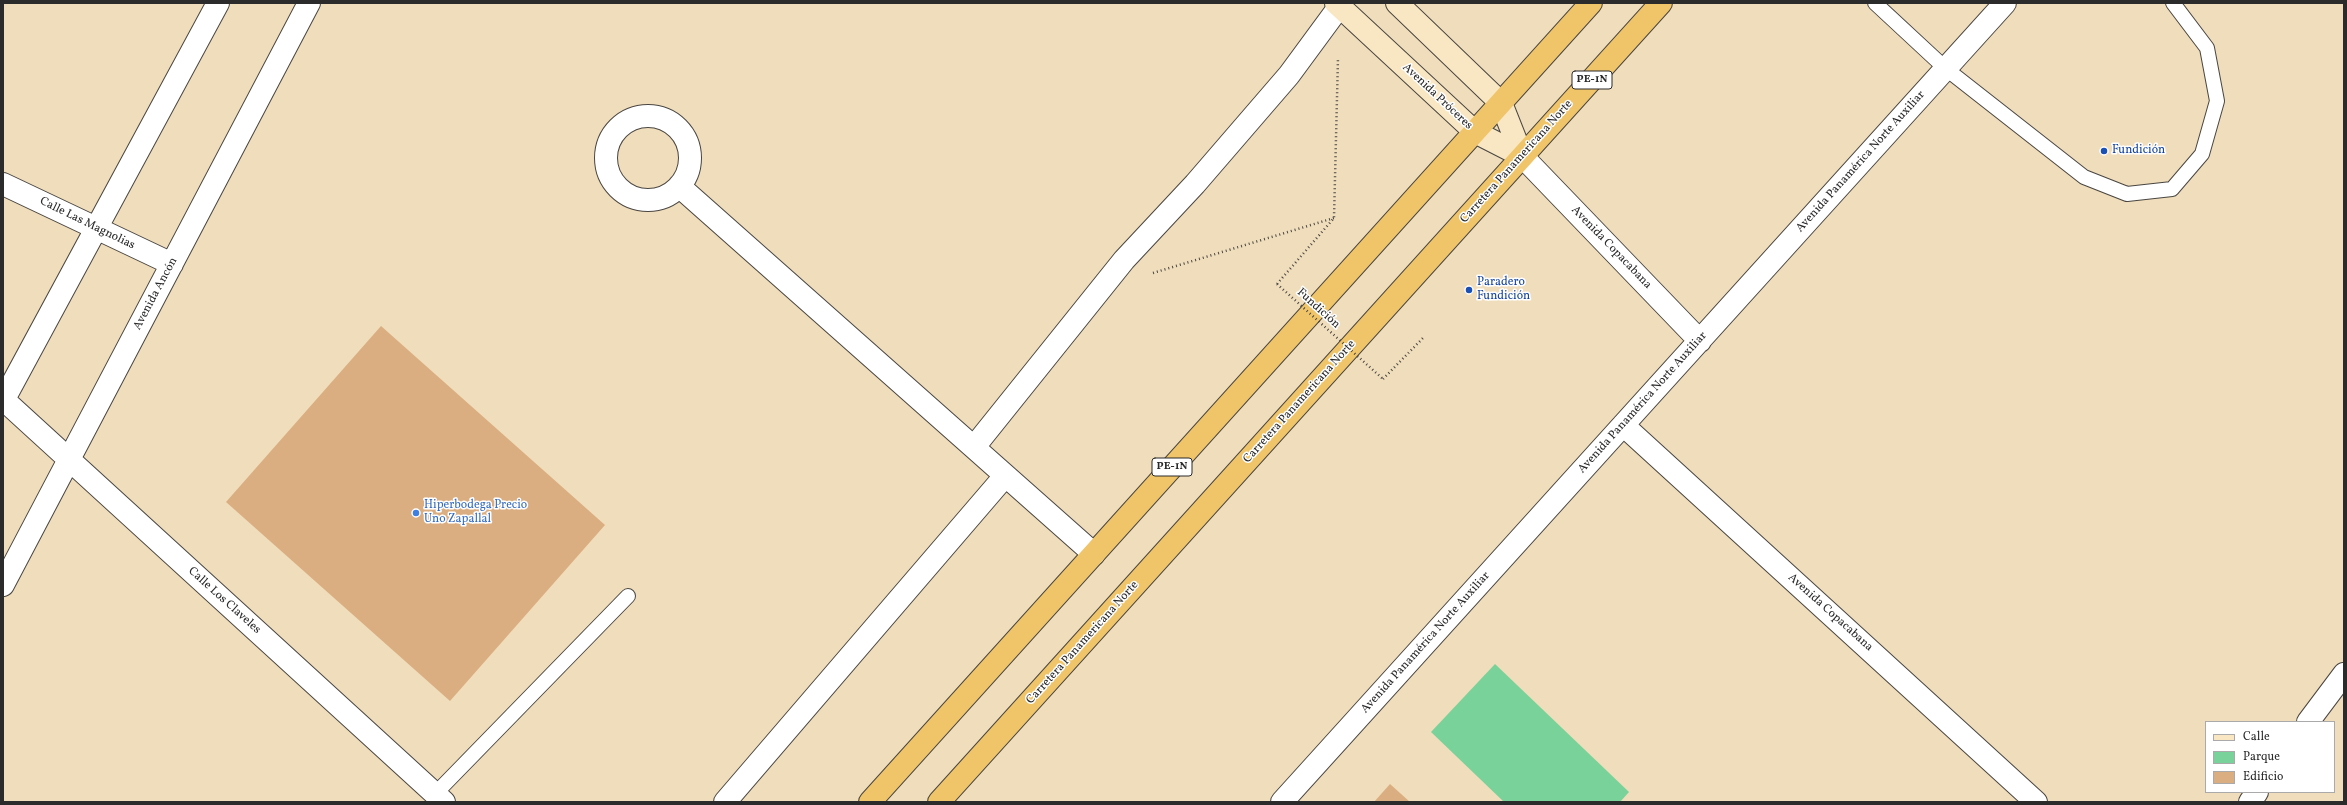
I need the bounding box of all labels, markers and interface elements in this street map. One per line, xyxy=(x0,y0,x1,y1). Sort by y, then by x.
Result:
street label: Avenida Próceres xyxy=(1399,61,1475,133)
road number: PE-1N xyxy=(1572,71,1612,89)
street label: Avenida Panamérica Norte Auxiliar xyxy=(1793,88,1929,236)
street label: Carretera Panamericana Norte xyxy=(1458,97,1576,227)
place label: Fundición xyxy=(2112,144,2165,158)
marker: Fundición xyxy=(2099,146,2109,156)
street label: Calle Las Magnolias xyxy=(37,195,137,253)
street label: Avenida Copacabana xyxy=(1568,204,1654,292)
street label: Avenida Ancón xyxy=(131,255,181,333)
place label: Paradero Fundición xyxy=(1477,276,1530,304)
marker: Paradero Fundición xyxy=(1464,285,1474,295)
street label: Fundición xyxy=(1293,286,1343,332)
street label: Avenida Panamérica Norte Auxiliar xyxy=(1575,329,1711,477)
street label: Carretera Panamericana Norte xyxy=(1241,337,1359,467)
road number: PE-1N xyxy=(1152,458,1192,476)
place label: Hiperbodega Precio Uno Zapallal xyxy=(424,499,527,527)
marker: Hiperbodega Precio Uno Zapallal xyxy=(411,508,421,518)
street label: Calle Los Claveles xyxy=(185,565,263,637)
street label: Avenida Panamérica Norte Auxiliar xyxy=(1358,569,1494,717)
street label: Avenida Copacabana xyxy=(1784,571,1876,655)
street label: Carretera Panamericana Norte xyxy=(1024,578,1142,708)
legend xyxy=(2205,721,2335,793)
text: Calle xyxy=(2243,729,2270,745)
text: Parque xyxy=(2243,749,2280,765)
text: Edificio xyxy=(2243,769,2283,785)

